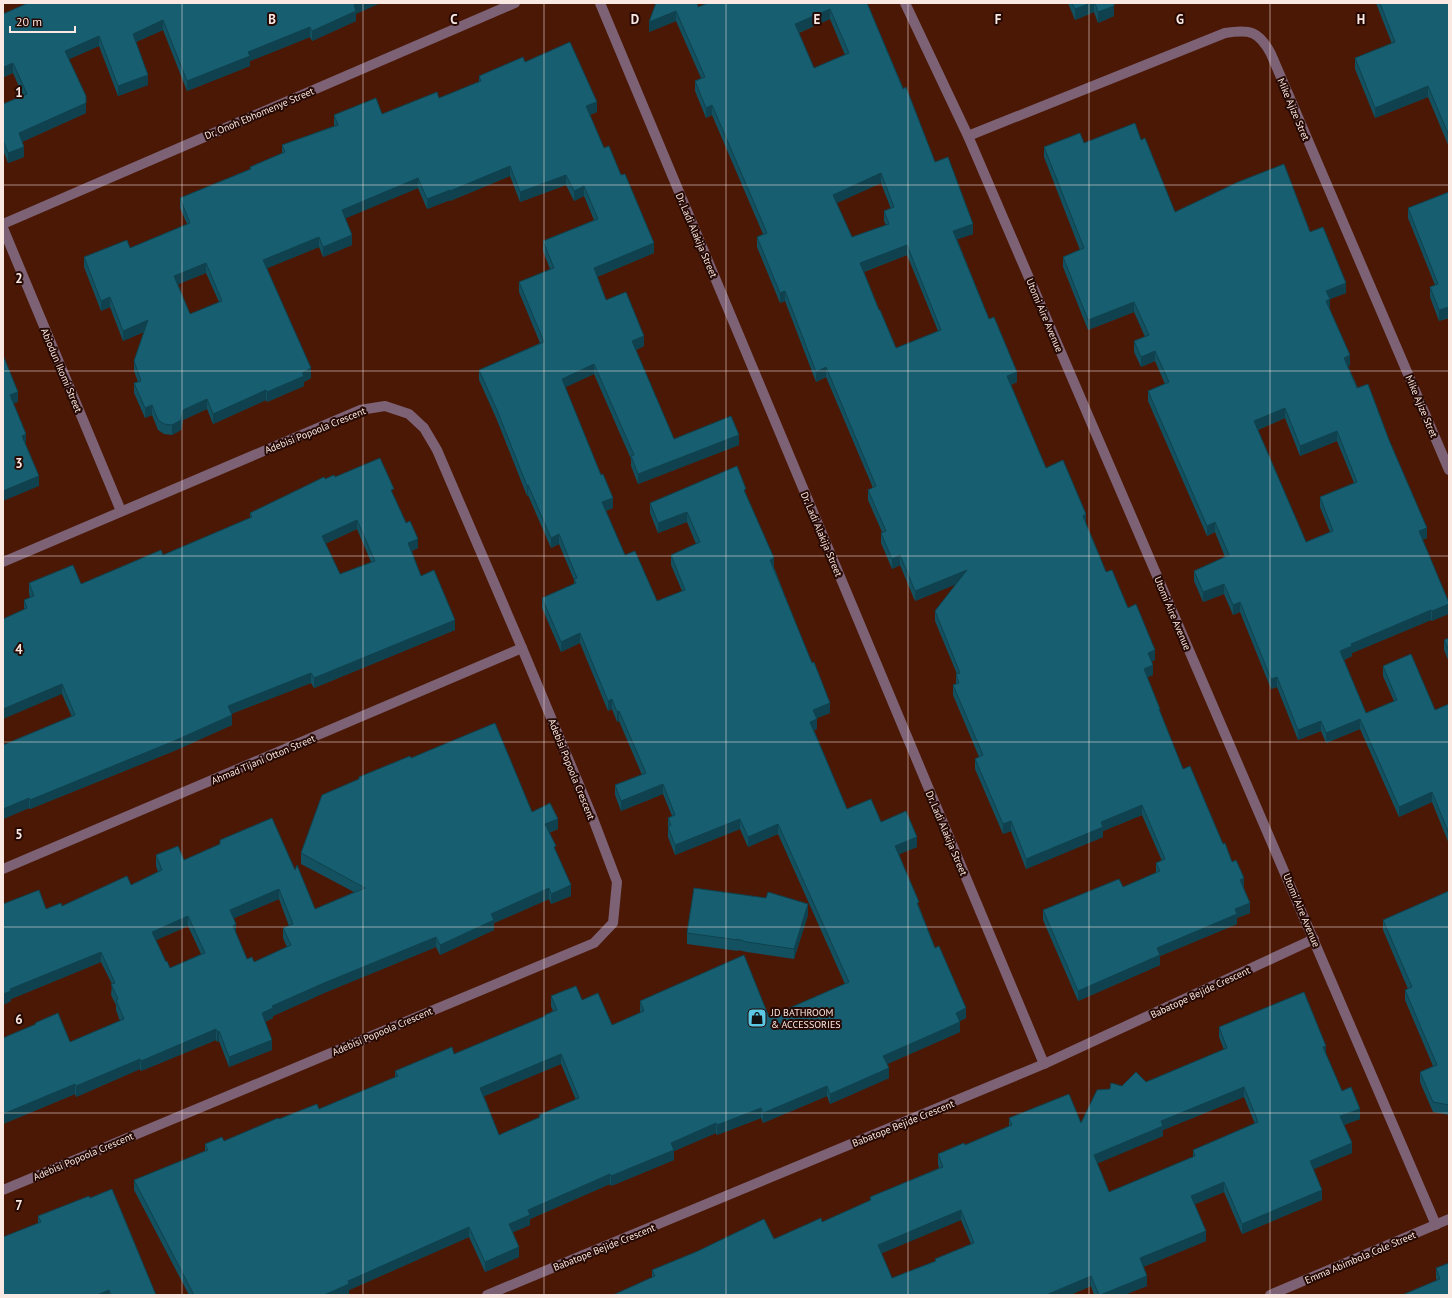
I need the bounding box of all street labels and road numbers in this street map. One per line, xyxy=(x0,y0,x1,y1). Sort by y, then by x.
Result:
street label: Mike Ajize Stret xyxy=(1275,76,1313,143)
street label: Dr. Onoh Ebhomenye Street xyxy=(203,84,316,142)
street label: Dr. Ladi Alakija Street xyxy=(673,191,720,280)
street label: Utomi Aire Avenue xyxy=(1023,276,1066,354)
street label: Abiodun Ikomi Street xyxy=(38,326,85,415)
street label: Mike Ajize Stret xyxy=(1403,373,1441,440)
street label: Adebisi Popoola Crescent xyxy=(263,404,368,457)
street label: Dr. Ladi Alakija Street xyxy=(798,490,845,579)
street label: Utomi Aire Avenue xyxy=(1151,574,1194,652)
street label: Adebisi Popoola Crescent xyxy=(545,717,598,822)
street label: Ahmad Tijani Otton Street xyxy=(209,731,318,787)
street label: Dr. Ladi Alakija Street xyxy=(923,789,970,878)
street label: Utomi Aire Avenue xyxy=(1280,871,1323,949)
street label: Babatope Bejide Crescent xyxy=(1148,963,1253,1021)
street label: Adebisi Popoola Crescent xyxy=(330,1004,435,1058)
street label: Babatope Bejide Crescent xyxy=(850,1097,957,1150)
street label: Adebisi Popoola Crescent xyxy=(31,1129,136,1183)
street label: Babatope Bejide Crescent xyxy=(551,1221,658,1274)
street label: Emma Abimbola Cole Street xyxy=(1303,1228,1418,1287)

